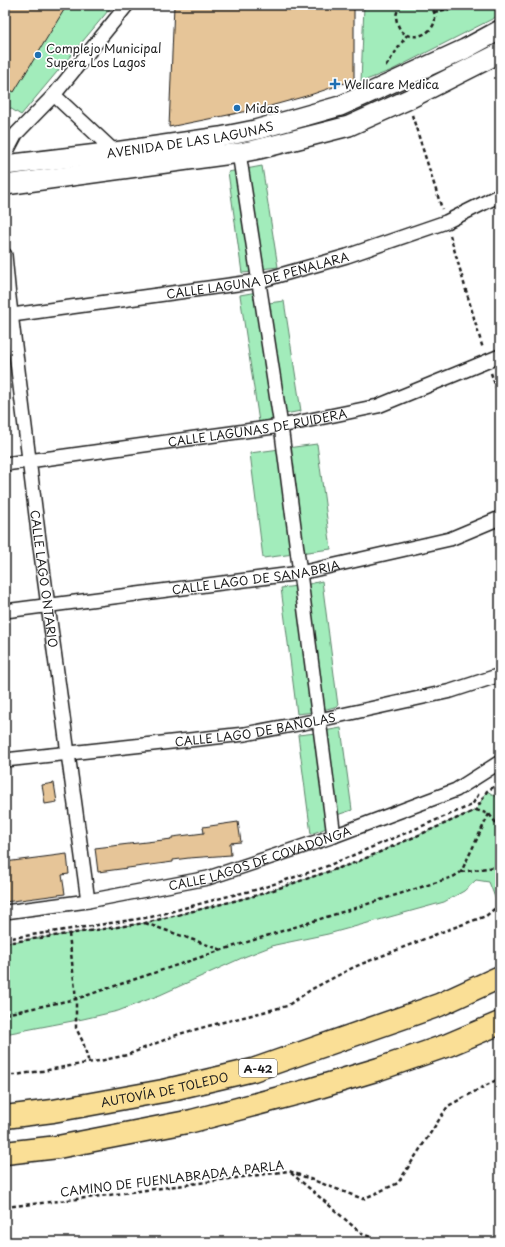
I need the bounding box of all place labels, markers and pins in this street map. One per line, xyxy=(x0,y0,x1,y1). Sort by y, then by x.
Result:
place label: Complejo Municipal Supera Los Lagos xyxy=(46,39,161,71)
marker: Complejo Municipal Supera Los Lagos xyxy=(33,50,43,60)
place label: Wellcare Medica xyxy=(344,75,440,93)
marker: Wellcare Medica xyxy=(329,78,341,90)
place label: Midas xyxy=(245,99,280,117)
marker: Midas xyxy=(232,103,242,113)

